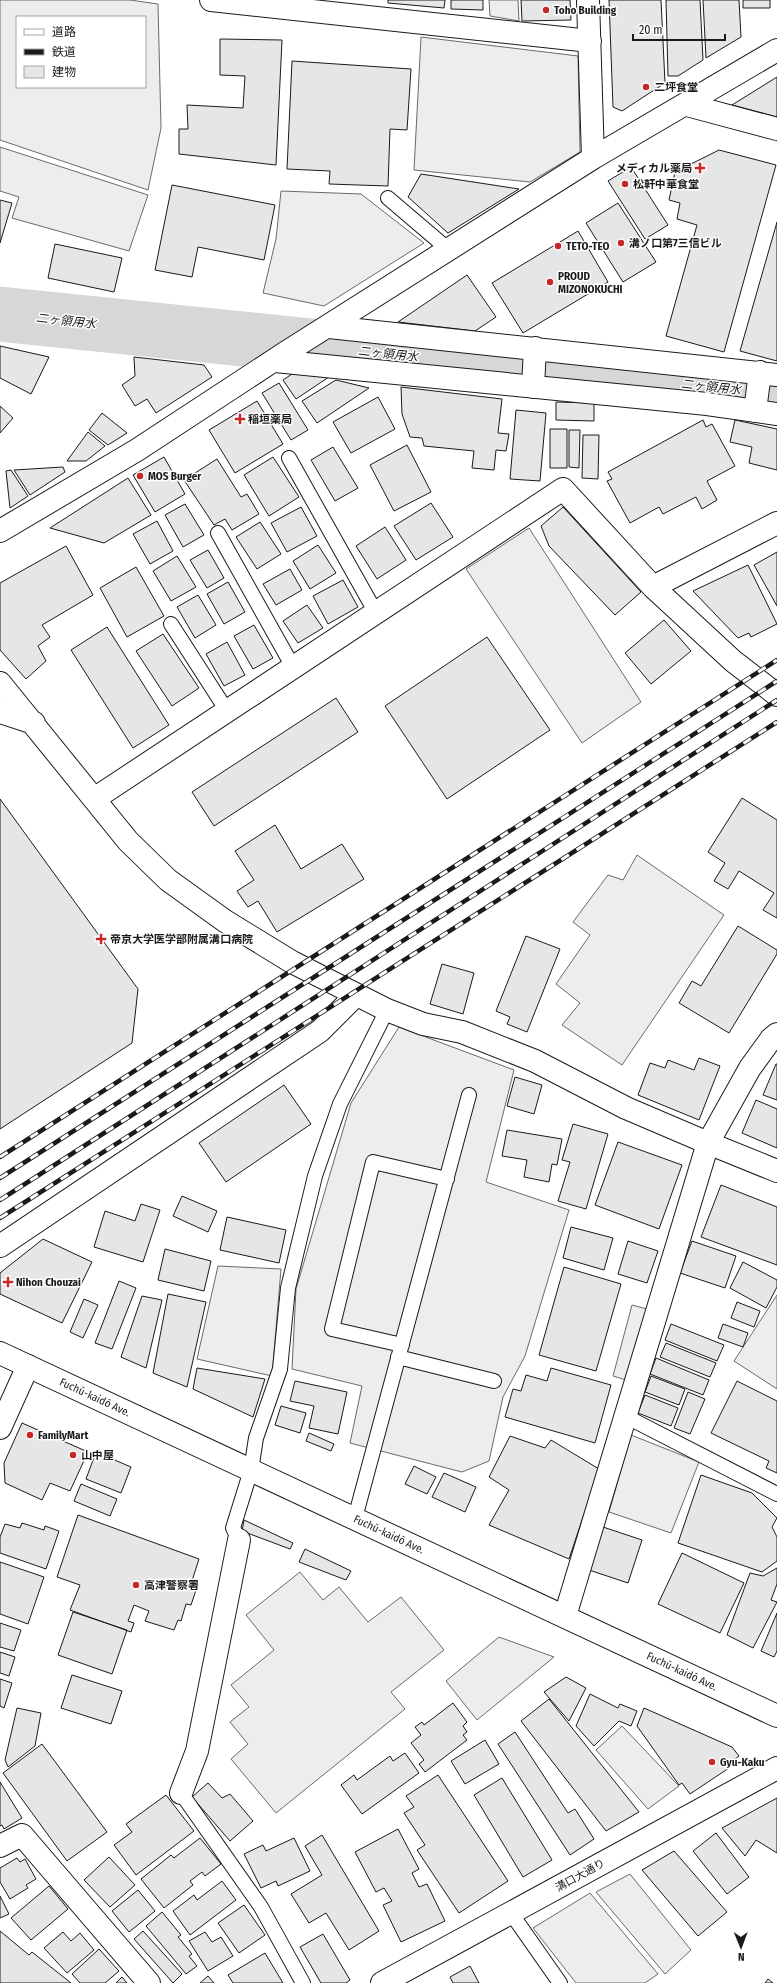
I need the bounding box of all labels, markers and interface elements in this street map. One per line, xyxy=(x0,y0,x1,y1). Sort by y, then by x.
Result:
place label: Toho Building xyxy=(554,4,617,17)
marker: Toho Building xyxy=(541,5,551,15)
legend xyxy=(16,16,146,88)
scale bar xyxy=(633,16,725,42)
text: 20 m xyxy=(639,23,663,37)
text: 道路 xyxy=(52,25,76,39)
text: 鉄道 xyxy=(52,45,76,59)
text: 建物 xyxy=(52,65,76,79)
place label: 二坪食堂 xyxy=(654,81,698,94)
marker: 二坪食堂 xyxy=(641,82,651,92)
place label: メディカル薬局 xyxy=(616,162,692,175)
marker: メディカル薬局 xyxy=(695,163,705,173)
place label: 松軒中華食堂 xyxy=(633,178,699,191)
marker: 松軒中華食堂 xyxy=(620,179,630,189)
place label: 溝ノ口第7三信ビル xyxy=(629,237,722,250)
marker: 溝ノ口第7三信ビル xyxy=(616,238,626,248)
place label: TETO-TEO xyxy=(566,240,610,253)
marker: TETO-TEO xyxy=(553,241,563,251)
place label: PROUD MIZONOKUCHI xyxy=(558,270,623,296)
marker: PROUD MIZONOKUCHI xyxy=(545,277,555,287)
water label: 二ヶ領用水 xyxy=(35,311,99,331)
water label: 二ヶ領用水 xyxy=(357,344,421,364)
water label: 二ヶ領用水 xyxy=(680,377,744,397)
place label: 稲垣薬局 xyxy=(248,413,292,426)
marker: 稲垣薬局 xyxy=(235,414,245,424)
place label: MOS Burger xyxy=(148,470,202,483)
marker: MOS Burger xyxy=(135,471,145,481)
marker: 帝京大学医学部附属溝口病院 xyxy=(95,933,107,945)
place label: 帝京大学医学部附属溝口病院 xyxy=(110,933,253,946)
place label: Nihon Chouzai xyxy=(16,1276,81,1289)
marker: Nihon Chouzai xyxy=(3,1277,13,1287)
street label: Fuchū-kaidō Ave. xyxy=(58,1375,132,1419)
place label: FamilyMart xyxy=(38,1429,88,1442)
marker: FamilyMart xyxy=(25,1430,35,1440)
place label: 山中屋 xyxy=(81,1449,114,1462)
marker: 山中屋 xyxy=(68,1450,78,1460)
street label: Fuchū-kaidō Ave. xyxy=(352,1512,426,1556)
place label: 高津警察署 xyxy=(144,1579,199,1592)
marker: 高津警察署 xyxy=(131,1580,141,1590)
street label: Fuchū-kaidō Ave. xyxy=(645,1649,719,1693)
place label: Gyu-Kaku xyxy=(720,1756,765,1769)
marker: Gyu-Kaku xyxy=(707,1757,717,1767)
street label: 溝口大通り xyxy=(553,1856,607,1894)
north arrow xyxy=(721,1927,761,1967)
text: N xyxy=(738,1950,745,1963)

